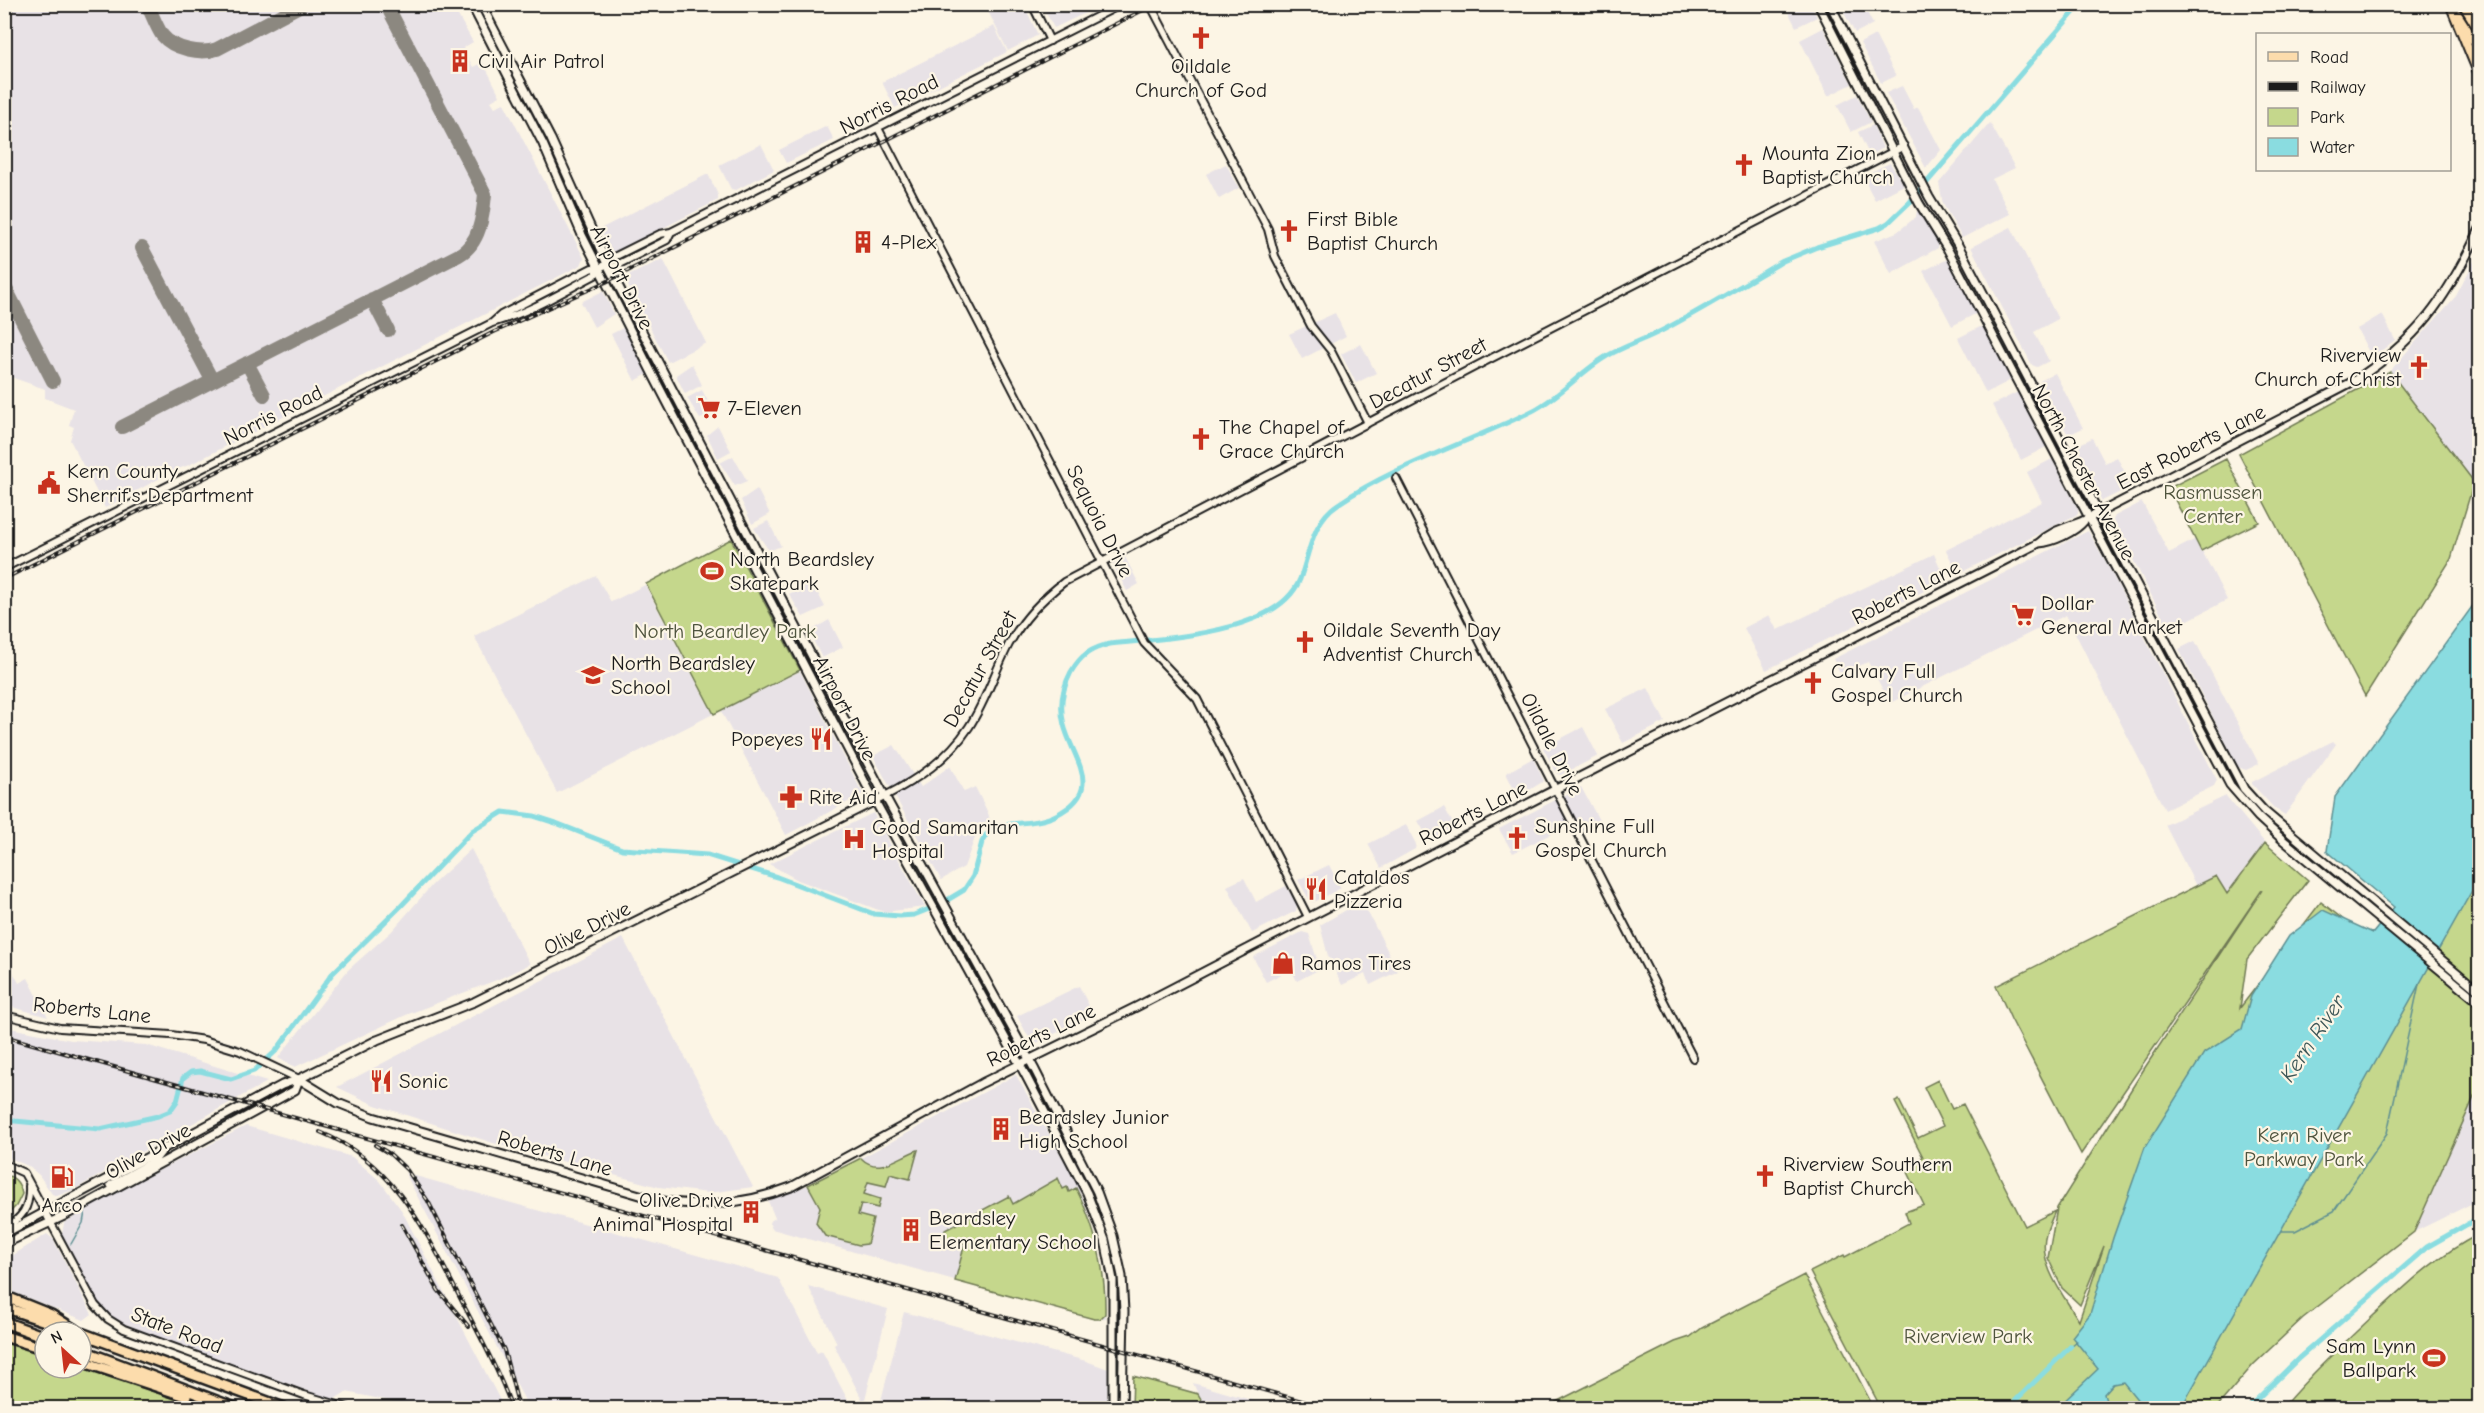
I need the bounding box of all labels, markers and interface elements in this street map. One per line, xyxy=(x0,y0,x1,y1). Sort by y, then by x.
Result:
church icon: Oildale Church of God xyxy=(1188,25,1214,51)
legend xyxy=(2256,33,2451,171)
text: Road xyxy=(2310,47,2349,68)
building icon: Civil Air Patrol xyxy=(447,48,473,74)
place label: Civil Air Patrol xyxy=(478,49,605,73)
place label: Oildale Church of God xyxy=(1135,54,1267,102)
street label: Norris Road xyxy=(836,69,942,139)
text: Railway xyxy=(2310,77,2367,98)
text: Park xyxy=(2310,107,2345,128)
text: Water xyxy=(2310,137,2355,158)
place label: Mounta Zion Baptist Church xyxy=(1762,141,1893,189)
church icon: Mounta Zion Baptist Church xyxy=(1731,152,1757,178)
place label: First Bible Baptist Church xyxy=(1307,207,1438,255)
church icon: First Bible Baptist Church xyxy=(1276,218,1302,244)
street label: Airport Drive xyxy=(585,221,659,333)
building icon: 4-Plex xyxy=(850,229,876,255)
place label: 4-Plex xyxy=(881,230,936,254)
street label: Decatur Street xyxy=(1365,332,1492,414)
place label: Riverview Church of Christ xyxy=(2254,343,2402,391)
church icon: Riverview Church of Christ xyxy=(2406,354,2432,380)
street label: Norris Road xyxy=(220,380,326,450)
street label: North Chester Avenue xyxy=(2027,380,2141,564)
supermarket icon: 7-Eleven xyxy=(696,395,722,421)
place label: 7-Eleven xyxy=(727,396,802,420)
street label: East Roberts Lane xyxy=(2113,399,2269,495)
place label: The Chapel of Grace Church xyxy=(1219,415,1345,463)
church icon: The Chapel of Grace Church xyxy=(1188,426,1214,452)
place label: Kern County Sherrif's Department xyxy=(67,459,254,507)
street label: Sequoia Drive xyxy=(1061,461,1139,581)
public building icon: Kern County Sherrif's Department xyxy=(36,470,62,496)
park label: Rasmussen Center xyxy=(2163,480,2263,528)
place label: North Beardsley Skatepark xyxy=(730,547,875,595)
street label: Roberts Lane xyxy=(1848,554,1964,630)
sports icon: North Beardsley Skatepark xyxy=(699,558,725,584)
place label: Dollar General Market xyxy=(2041,591,2183,639)
supermarket icon: Dollar General Market xyxy=(2010,602,2036,628)
street label: Decatur Street xyxy=(938,606,1022,731)
place label: Oildale Seventh Day Adventist Church xyxy=(1323,618,1501,666)
park label: North Beardley Park xyxy=(634,619,816,643)
church icon: Oildale Seventh Day Adventist Church xyxy=(1292,629,1318,655)
place label: North Beardsley School xyxy=(611,651,756,699)
street label: Airport Drive xyxy=(808,652,882,764)
place label: Calvary Full Gospel Church xyxy=(1831,659,1963,707)
school or university icon: North Beardsley School xyxy=(580,662,606,688)
church icon: Calvary Full Gospel Church xyxy=(1800,670,1826,696)
street label: Oildale Drive xyxy=(1516,689,1588,799)
restaurant icon: Popeyes xyxy=(808,726,834,752)
place label: Popeyes xyxy=(731,727,803,751)
street label: Roberts Lane xyxy=(1415,775,1531,851)
pharmacy icon: Rite Aid xyxy=(778,784,804,810)
place label: Rite Aid xyxy=(809,785,877,809)
place label: Sunshine Full Gospel Church xyxy=(1535,814,1667,862)
place label: Good Samaritan Hospital xyxy=(872,815,1019,863)
church icon: Sunshine Full Gospel Church xyxy=(1504,825,1530,851)
hospital icon: Good Samaritan Hospital xyxy=(841,826,867,852)
place label: Cataldos Pizzeria xyxy=(1334,865,1409,913)
restaurant icon: Cataldos Pizzeria xyxy=(1303,876,1329,902)
street label: Olive Drive xyxy=(540,896,634,960)
shop icon: Ramos Tires xyxy=(1270,950,1296,976)
place label: Ramos Tires xyxy=(1301,951,1411,975)
water label: Kern River xyxy=(2274,989,2352,1087)
street label: Roberts Lane xyxy=(32,992,152,1028)
street label: Roberts Lane xyxy=(983,998,1099,1072)
restaurant icon: Sonic xyxy=(368,1068,394,1094)
place label: Sonic xyxy=(399,1069,448,1093)
place label: Beardsley Junior High School xyxy=(1019,1105,1169,1153)
building icon: Beardsley Junior High School xyxy=(988,1116,1014,1142)
street label: Olive Drive xyxy=(101,1118,195,1184)
park label: Kern River Parkway Park xyxy=(2244,1123,2364,1171)
street label: Roberts Lane xyxy=(495,1125,615,1181)
place label: Riverview Southern Baptist Church xyxy=(1783,1152,1952,1200)
church icon: Riverview Southern Baptist Church xyxy=(1752,1163,1778,1189)
fuel station icon: Arco xyxy=(49,1164,75,1190)
place label: Olive Drive Animal Hospital xyxy=(593,1188,733,1236)
place label: Arco xyxy=(41,1193,83,1217)
building icon: Olive Drive Animal Hospital xyxy=(738,1199,764,1225)
place label: Beardsley Elementary School xyxy=(929,1206,1097,1254)
building icon: Beardsley Elementary School xyxy=(898,1217,924,1243)
street label: State Road xyxy=(128,1302,226,1358)
north arrow xyxy=(33,1320,93,1380)
park label: Riverview Park xyxy=(1904,1324,2032,1348)
text: N xyxy=(48,1327,65,1348)
place label: Sam Lynn Ballpark xyxy=(2326,1334,2416,1382)
sports icon: Sam Lynn Ballpark xyxy=(2421,1345,2447,1371)

